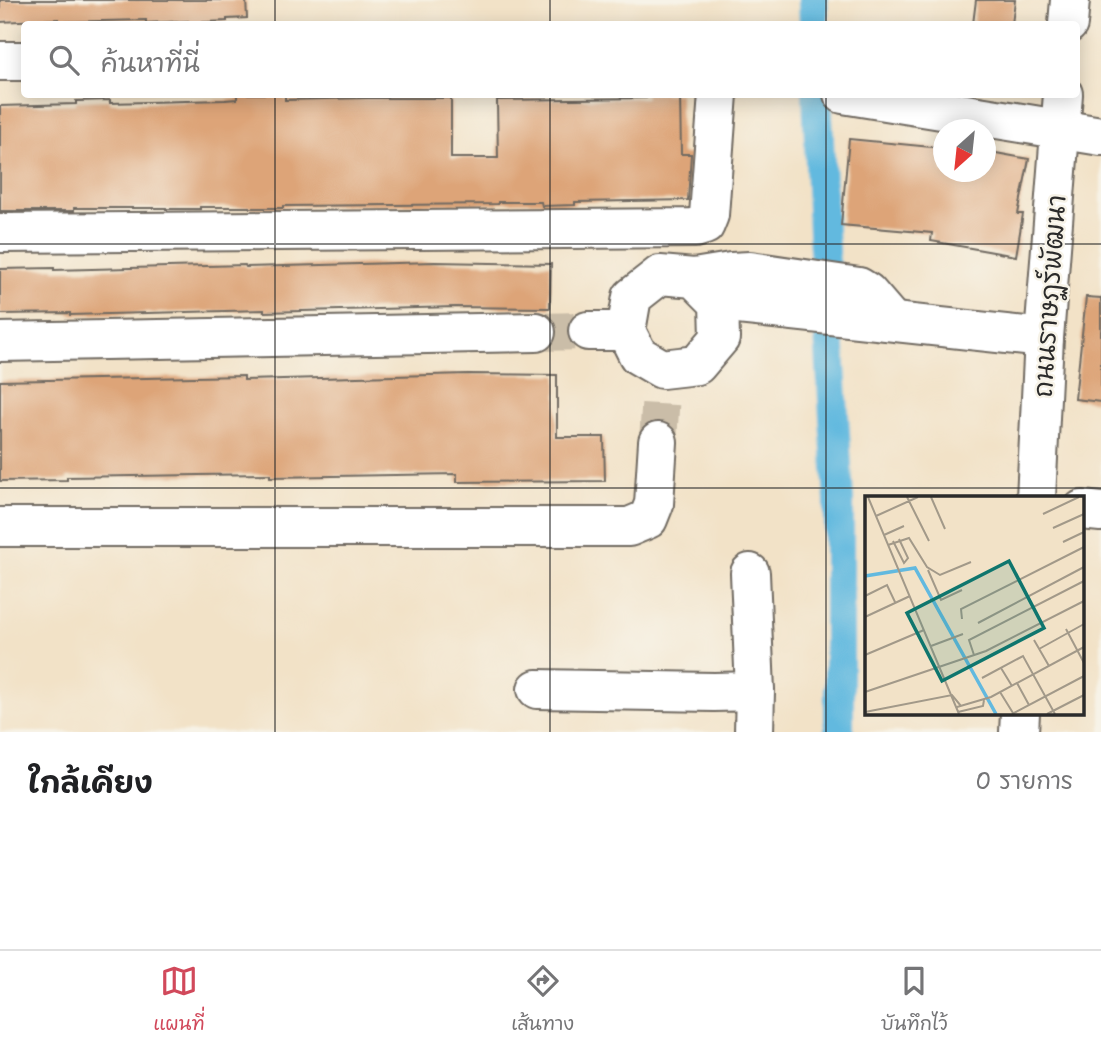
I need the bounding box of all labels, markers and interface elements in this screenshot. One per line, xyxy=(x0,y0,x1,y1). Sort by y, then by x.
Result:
search box xyxy=(21,21,1080,98)
icon: search xyxy=(45,41,83,79)
text: ค้นหาที่นี่ xyxy=(101,45,200,80)
north arrow xyxy=(933,119,996,182)
street label: ถนนราษฏร์พัฒนา xyxy=(1024,194,1074,398)
inset map xyxy=(865,496,1084,715)
text: ใกล้เคียง xyxy=(28,762,153,803)
text: 0 รายการ xyxy=(975,766,1073,796)
tab: แผนที่ xyxy=(153,962,205,1037)
tab: เส้นทาง xyxy=(511,962,574,1037)
tab: บันทึกไว้ xyxy=(881,962,948,1037)

